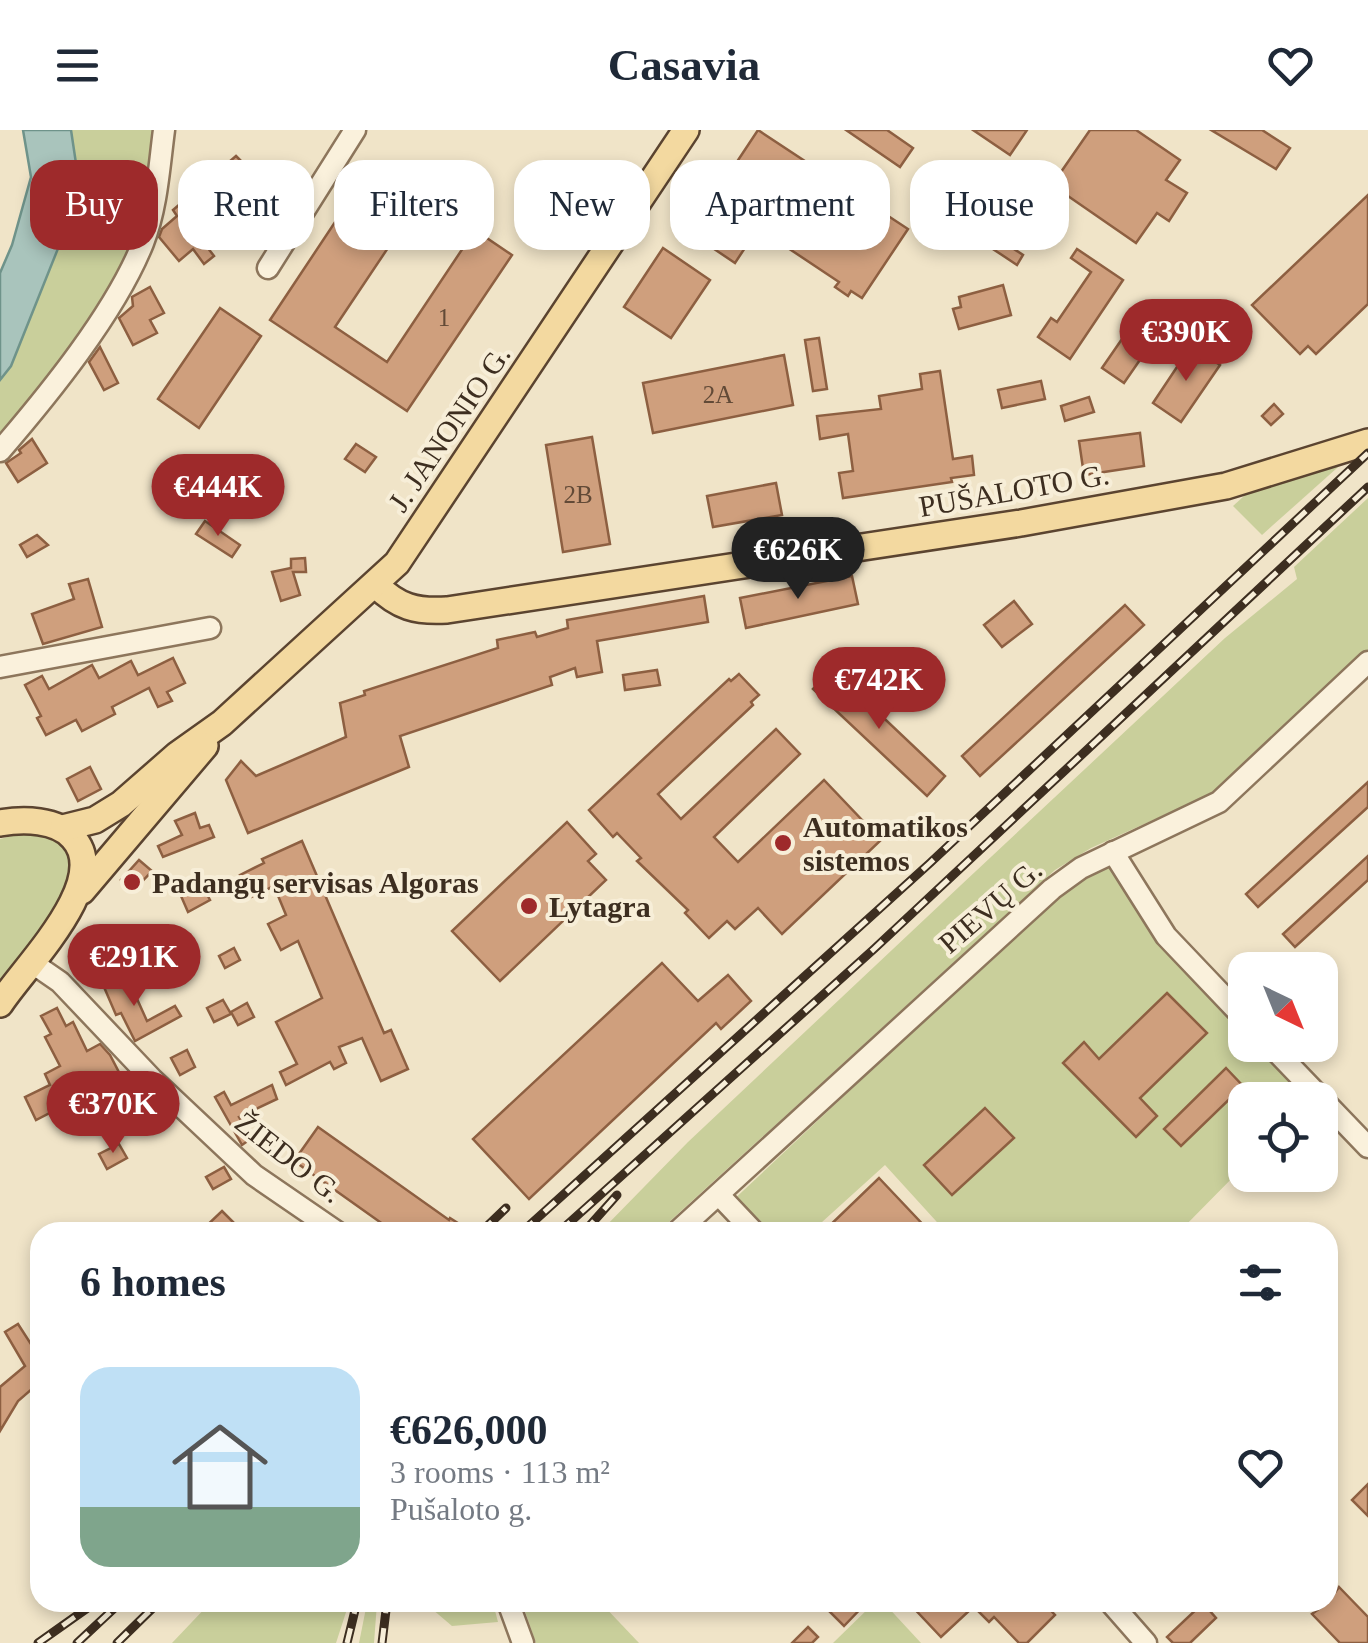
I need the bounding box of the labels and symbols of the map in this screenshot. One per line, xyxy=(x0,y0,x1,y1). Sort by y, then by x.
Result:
pin: €390K xyxy=(1116,299,1256,384)
house number: 1 xyxy=(438,304,450,331)
street label: J. JANONIO G. xyxy=(381,339,517,517)
house number: 2A xyxy=(703,381,733,408)
pin: €444K xyxy=(148,454,288,539)
street label: PUŠALOTO G. xyxy=(916,457,1112,523)
house number: 2B xyxy=(563,481,593,508)
pin: €626K xyxy=(728,517,868,602)
pin: €742K xyxy=(809,647,949,732)
place label: Automatikos sistemos xyxy=(803,810,968,877)
marker: Automatikos sistemos xyxy=(772,832,794,854)
street label: PIEVŲ G. xyxy=(932,853,1048,959)
place label: Padangų servisas Algoras xyxy=(152,866,479,899)
marker: Padangų servisas Algoras xyxy=(121,871,143,893)
place label: Lytagra xyxy=(549,890,651,923)
marker: Lytagra xyxy=(518,895,540,917)
pin: €291K xyxy=(64,924,204,1009)
north arrow xyxy=(1228,952,1338,1062)
pin: €370K xyxy=(43,1071,183,1156)
street label: ŽIEDO G. xyxy=(229,1105,349,1209)

